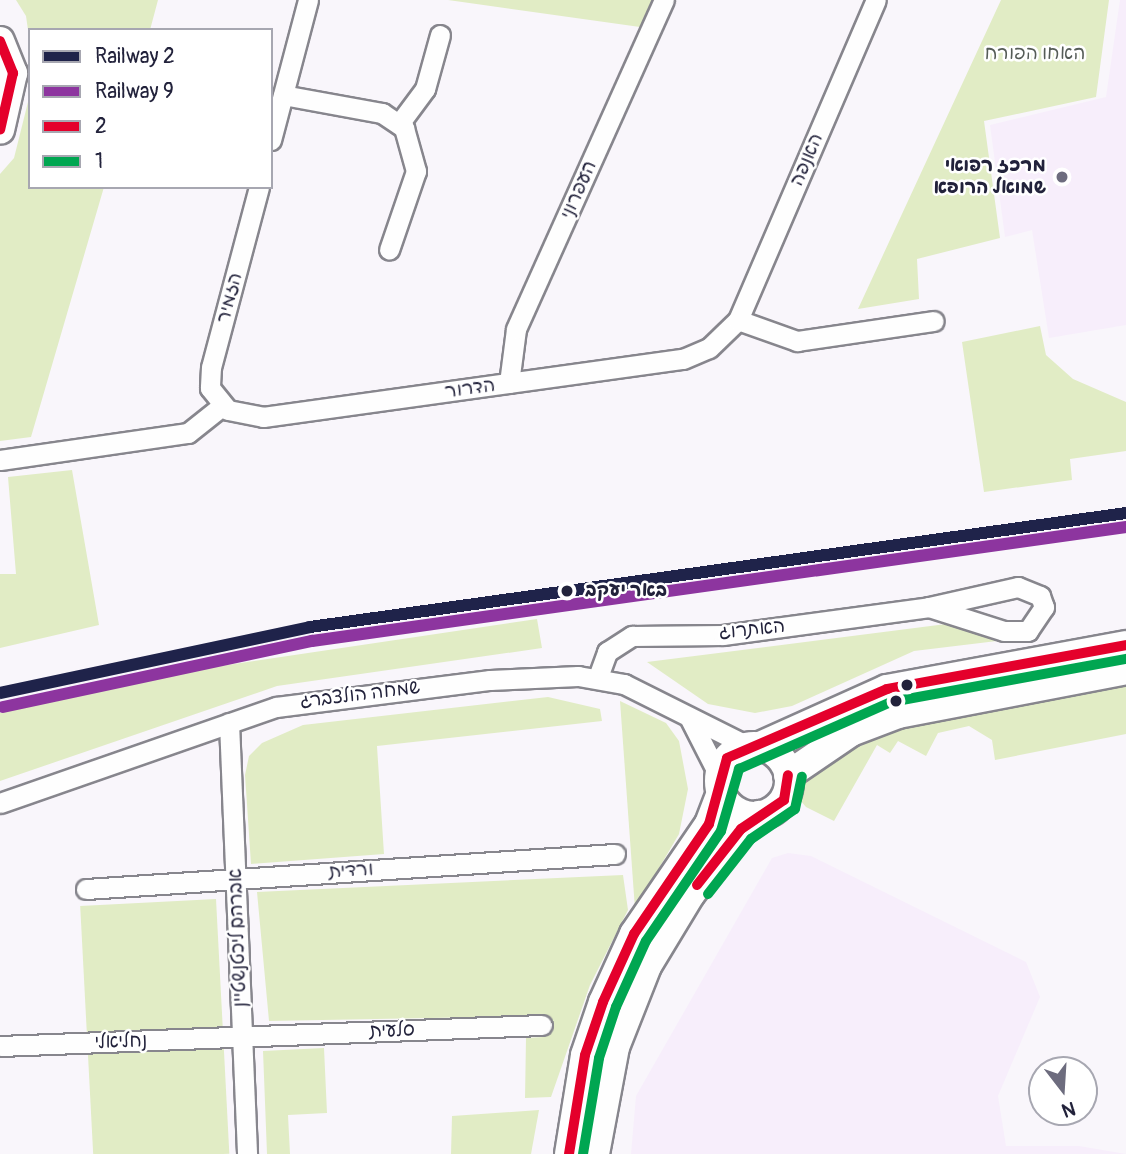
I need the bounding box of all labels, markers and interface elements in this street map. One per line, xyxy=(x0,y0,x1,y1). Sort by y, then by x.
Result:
legend xyxy=(28,28,273,189)
text: Railway 2 xyxy=(95,43,175,70)
park label: האחו הפורח xyxy=(985,43,1085,65)
text: Railway 9 xyxy=(95,78,174,105)
text: 2 xyxy=(95,113,107,140)
street label: האנפה xyxy=(786,130,828,190)
text: 1 xyxy=(95,148,103,175)
place label: מרכז רפואי שמואל הרופא xyxy=(934,155,1046,199)
street label: העפרוני xyxy=(556,157,602,223)
marker: מרכז רפואי שמואל הרופא xyxy=(1052,167,1072,187)
street label: הזמיר xyxy=(212,270,248,326)
street label: הדרור xyxy=(443,374,497,404)
marker: באר יעקב xyxy=(555,579,579,603)
place label: באר יעקב xyxy=(585,580,667,602)
street label: האתרוג xyxy=(718,615,786,645)
street label: שמחה הולצברג xyxy=(299,676,421,714)
unlabelled marker xyxy=(900,678,914,692)
unlabelled marker xyxy=(889,694,903,708)
street label: ורדית xyxy=(328,858,374,884)
street label: אברהם ליכטנשטיין xyxy=(224,868,252,1008)
street label: סלעית xyxy=(369,1019,415,1043)
street label: נחליאלי xyxy=(94,1030,148,1054)
north arrow xyxy=(1028,1056,1098,1126)
text: N xyxy=(1059,1096,1078,1123)

